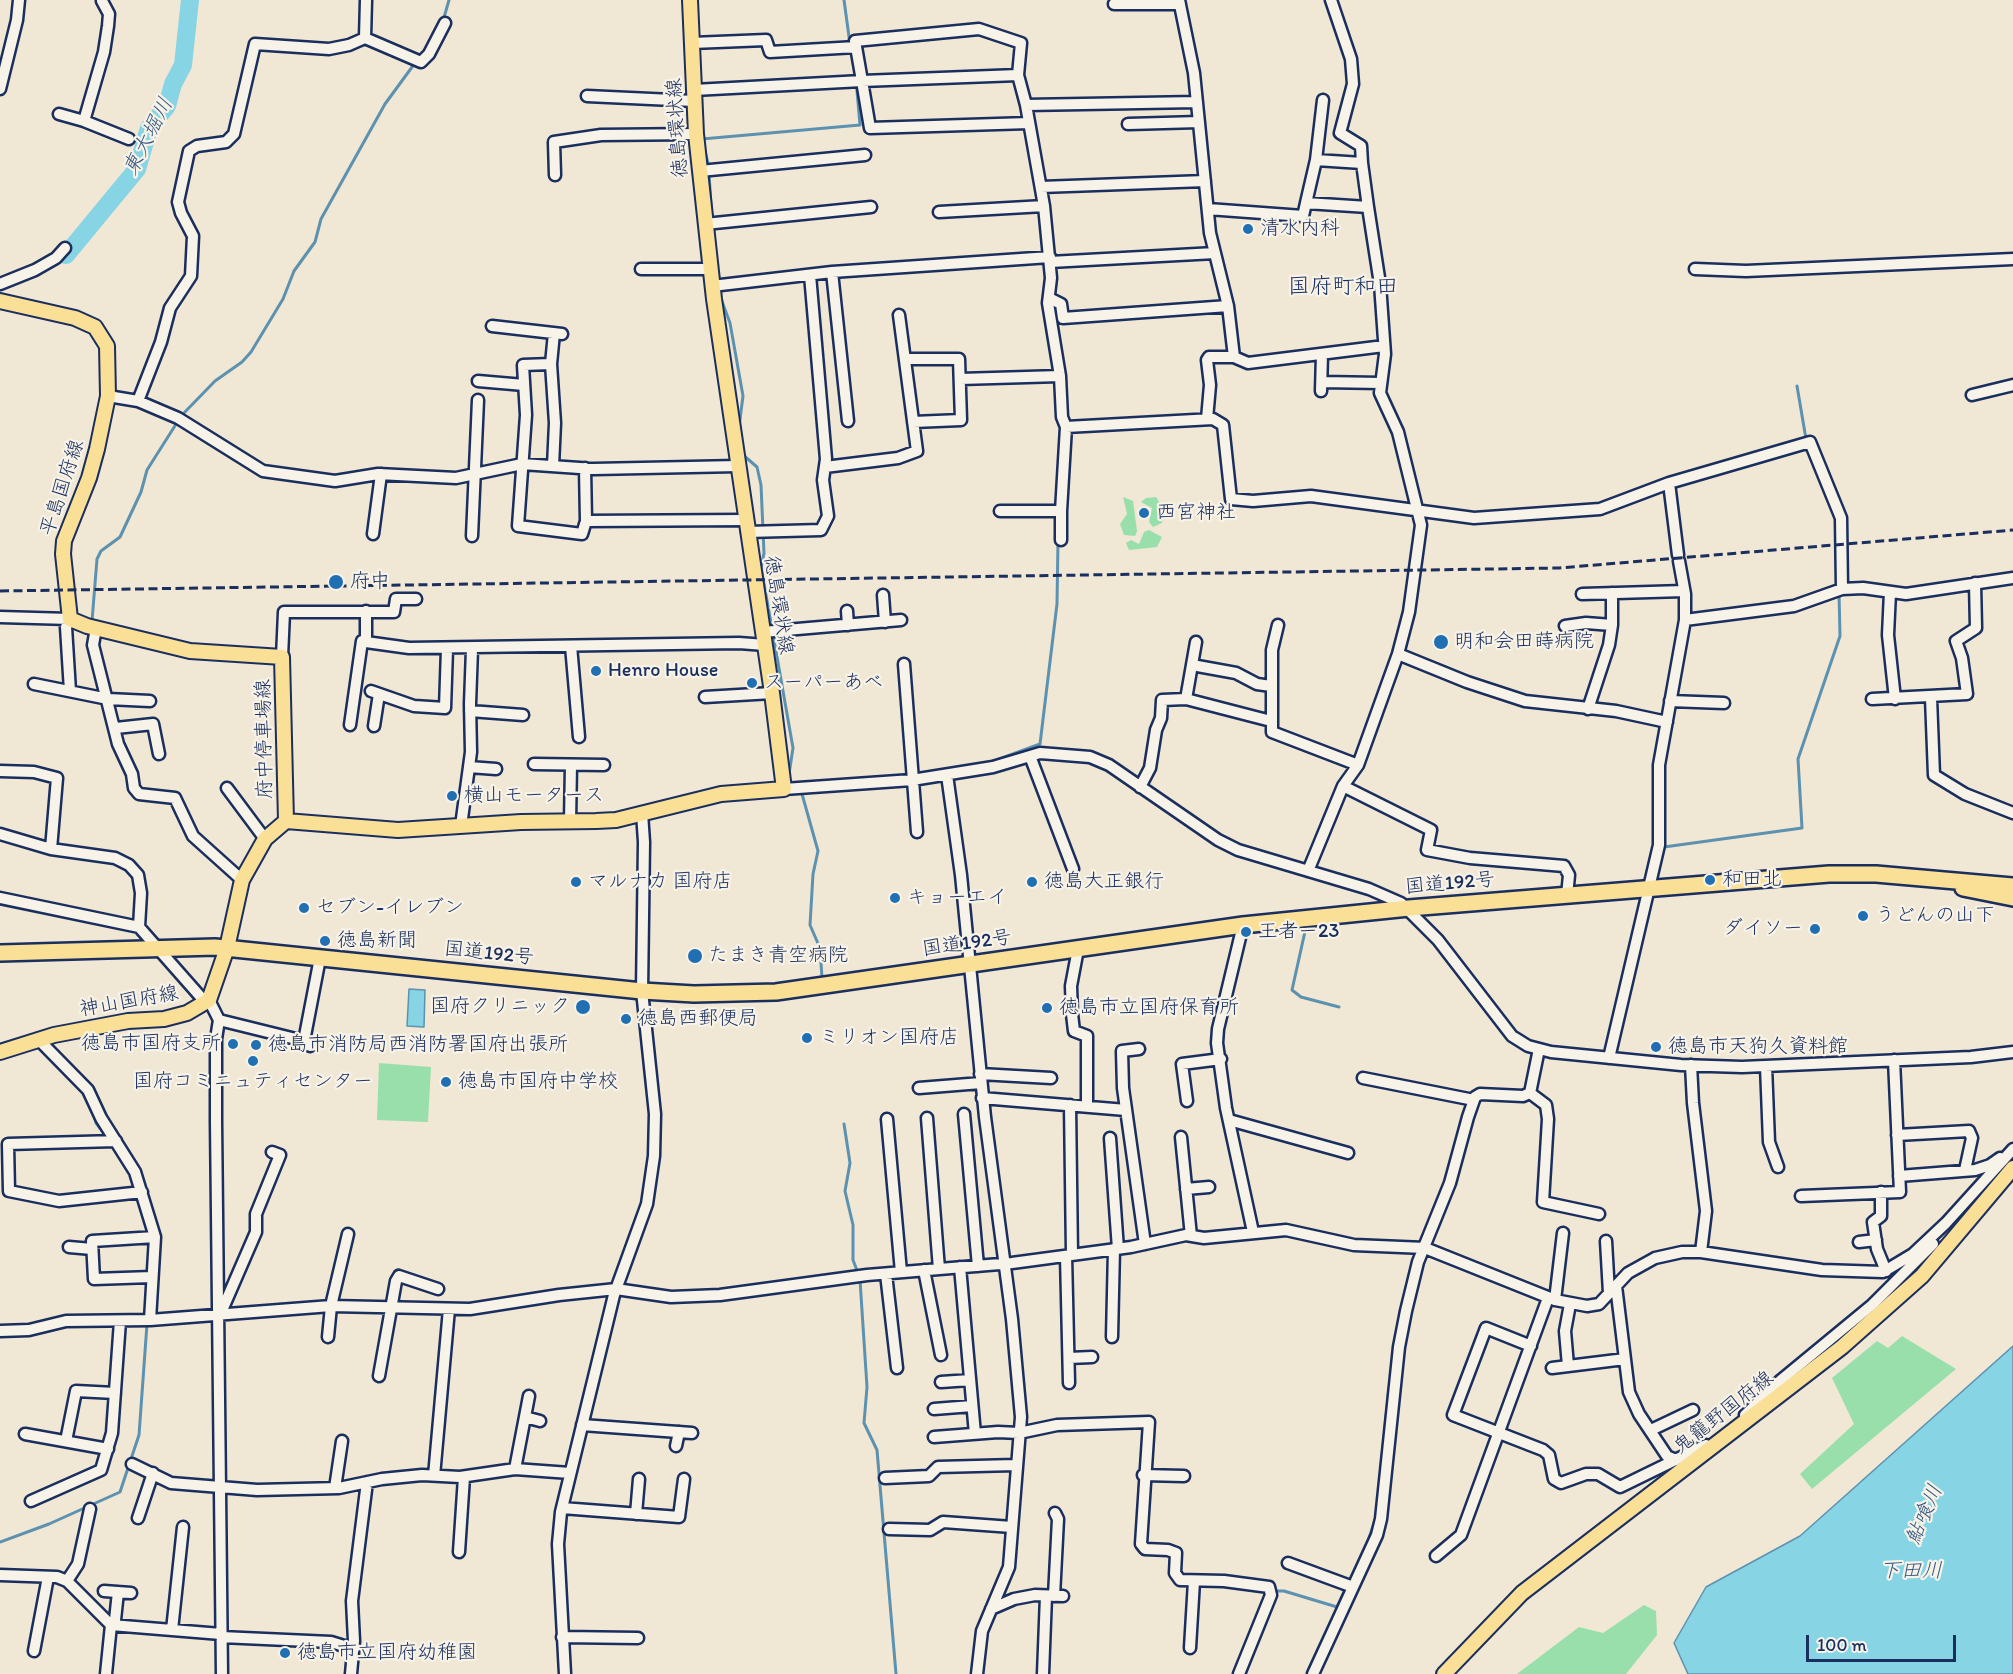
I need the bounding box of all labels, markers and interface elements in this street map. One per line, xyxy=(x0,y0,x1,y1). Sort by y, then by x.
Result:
street label: 徳島環状線 xyxy=(663,77,693,179)
water label: 東大堀川 xyxy=(119,94,179,180)
place label: 清水内科 xyxy=(1260,217,1340,241)
marker: 清水内科 xyxy=(1241,222,1255,236)
district label: 国府町和田 xyxy=(1288,274,1398,300)
street label: 平島国府線 xyxy=(36,437,90,539)
place label: 西宮神社 xyxy=(1156,501,1236,525)
marker: 西宮神社 xyxy=(1137,506,1151,520)
street label: 徳島環状線 xyxy=(758,554,798,656)
place label: 府中 xyxy=(350,570,390,594)
marker: 府中 xyxy=(327,573,345,591)
place label: 明和会田蒔病院 xyxy=(1454,630,1594,654)
marker: 明和会田蒔病院 xyxy=(1432,633,1450,651)
place label: Henro House xyxy=(608,659,718,683)
marker: Henro House xyxy=(589,664,603,678)
place label: スーパーあべ xyxy=(764,671,883,695)
marker: スーパーあべ xyxy=(745,676,759,690)
street label: 府中停車場線 xyxy=(252,679,278,799)
place label: 横山モータース xyxy=(464,784,604,808)
marker: 横山モータース xyxy=(445,789,459,803)
street label: 国道192号 xyxy=(1404,868,1496,900)
place label: 和田北 xyxy=(1722,868,1782,892)
place label: マルナカ 国府店 xyxy=(588,870,732,894)
place label: 徳島大正銀行 xyxy=(1044,870,1164,894)
marker: 和田北 xyxy=(1703,873,1717,887)
marker: マルナカ 国府店 xyxy=(569,875,583,889)
marker: 徳島大正銀行 xyxy=(1025,875,1039,889)
place label: キョーエイ xyxy=(907,886,1007,910)
marker: キョーエイ xyxy=(888,891,902,905)
place label: セブン-イレブン xyxy=(316,896,464,920)
marker: セブン-イレブン xyxy=(297,901,311,915)
place label: うどんの山下 xyxy=(1875,904,1995,928)
marker: うどんの山下 xyxy=(1856,909,1870,923)
place label: ダイソー xyxy=(1723,917,1803,941)
place label: 王者ー23 xyxy=(1258,920,1339,944)
marker: ダイソー xyxy=(1808,922,1822,936)
marker: 王者ー23 xyxy=(1239,925,1253,939)
street label: 国道192号 xyxy=(921,926,1013,962)
place label: 徳島新聞 xyxy=(337,929,417,953)
marker: 徳島新聞 xyxy=(318,934,332,948)
street label: 国道192号 xyxy=(443,937,535,971)
place label: たまき青空病院 xyxy=(708,944,848,968)
marker: たまき青空病院 xyxy=(686,947,704,965)
street label: 神山国府線 xyxy=(78,981,180,1023)
place label: 国府クリニック xyxy=(430,995,570,1019)
place label: 徳島市立国府保育所 xyxy=(1059,996,1239,1020)
marker: 国府クリニック xyxy=(574,998,592,1016)
marker: 徳島市立国府保育所 xyxy=(1040,1001,1054,1015)
place label: 徳島西郵便局 xyxy=(638,1007,758,1031)
marker: 徳島西郵便局 xyxy=(619,1012,633,1026)
place label: ミリオン国府店 xyxy=(819,1026,959,1050)
marker: ミリオン国府店 xyxy=(800,1031,814,1045)
place label: 徳島市国府支所 xyxy=(81,1032,221,1056)
place label: 徳島市消防局西消防署国府出張所 xyxy=(268,1033,568,1057)
place label: 徳島市天狗久資料館 xyxy=(1668,1035,1848,1059)
marker: 徳島市国府支所 xyxy=(226,1037,240,1051)
marker: 徳島市消防局西消防署国府出張所 xyxy=(249,1038,263,1052)
marker: 徳島市天狗久資料館 xyxy=(1649,1040,1663,1054)
marker: 国府コミニュティセンター xyxy=(246,1054,260,1068)
place label: 国府コミニュティセンター xyxy=(133,1070,373,1094)
place label: 徳島市国府中学校 xyxy=(458,1070,618,1094)
marker: 徳島市国府中学校 xyxy=(439,1075,453,1089)
street label: 鬼籠野国府線 xyxy=(1669,1367,1779,1459)
water label: 鮎喰川 xyxy=(1901,1481,1949,1549)
water label: 下田川 xyxy=(1880,1559,1942,1585)
scale bar xyxy=(1809,1623,1959,1661)
text: 100 m xyxy=(1817,1634,1867,1656)
place label: 徳島市立国府幼稚園 xyxy=(297,1641,477,1665)
marker: 徳島市立国府幼稚園 xyxy=(278,1646,292,1660)

